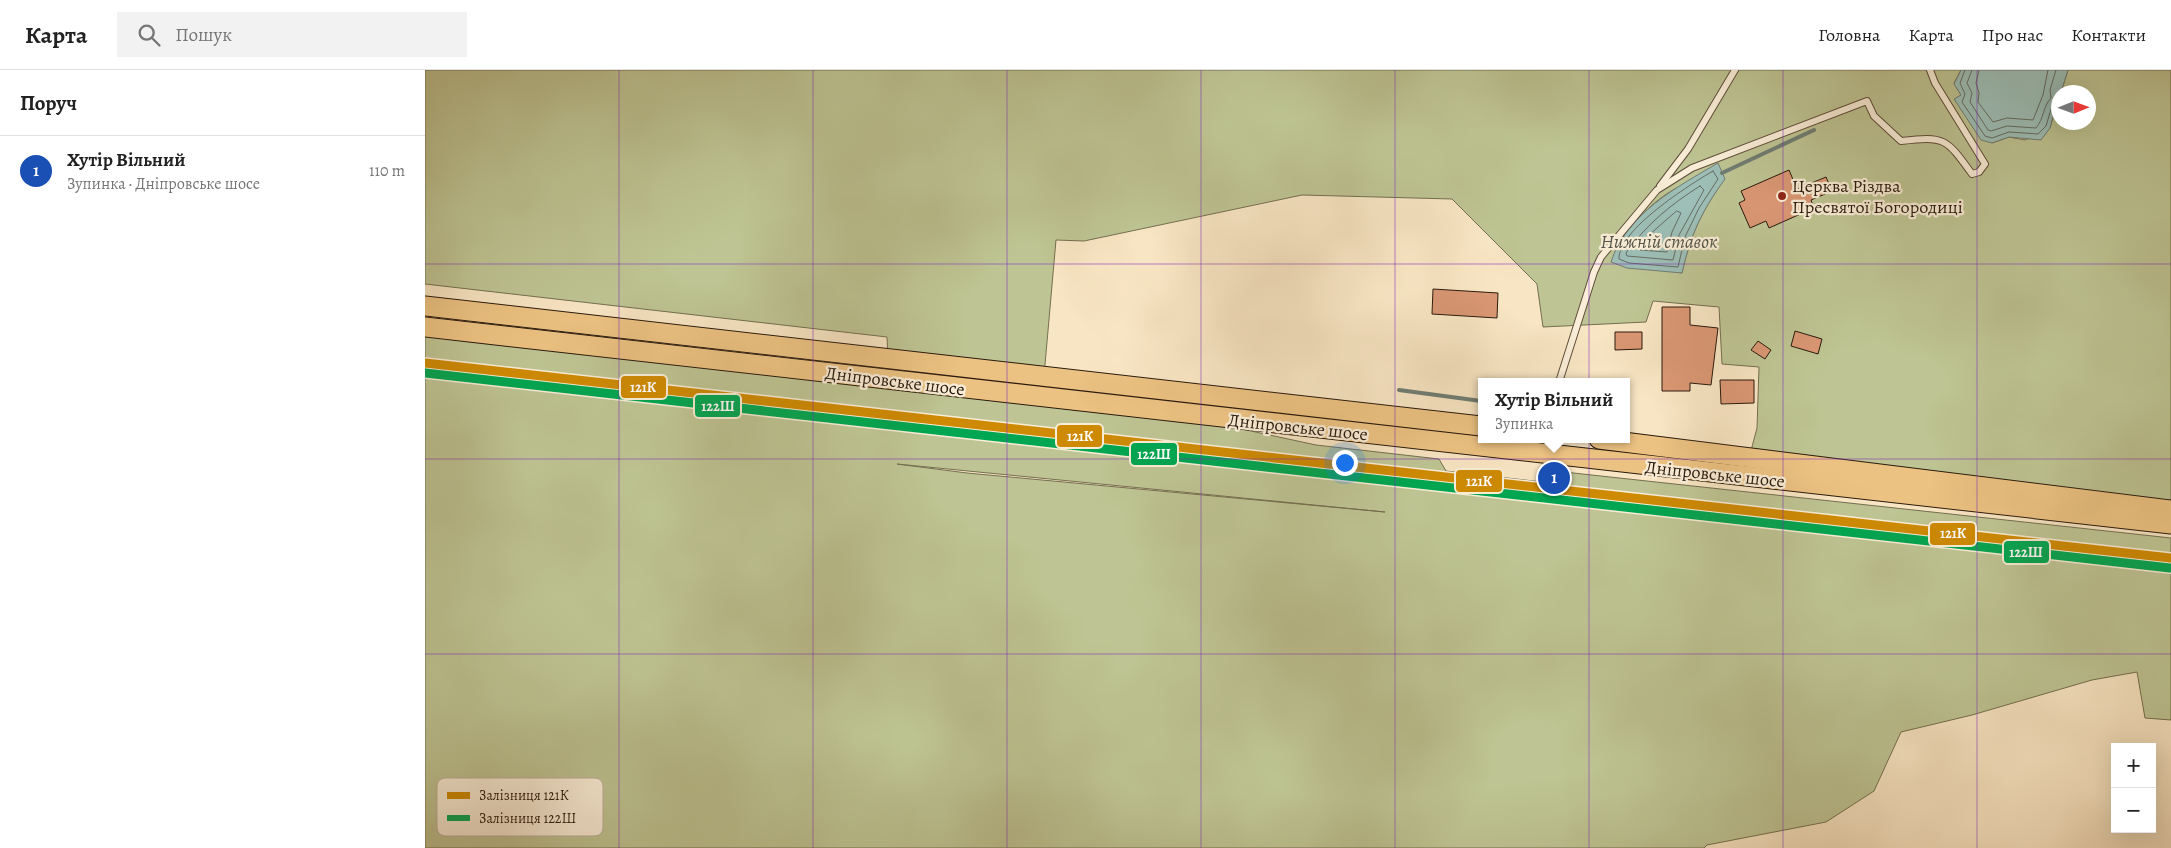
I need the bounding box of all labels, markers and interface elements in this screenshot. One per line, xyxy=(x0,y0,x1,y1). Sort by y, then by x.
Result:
search box xyxy=(117,12,467,57)
text: Карта xyxy=(25,19,87,51)
icon: search xyxy=(135,21,163,49)
text: Пошук xyxy=(175,22,232,48)
text: Головна xyxy=(1818,23,1880,47)
text: Карта xyxy=(1908,23,1954,47)
text: Про нас xyxy=(1982,23,2043,47)
text: Контакти xyxy=(2071,23,2146,47)
north arrow xyxy=(2051,85,2096,130)
text: Поруч xyxy=(20,89,77,117)
text: Хутір Вільний xyxy=(67,147,186,173)
text: 1 xyxy=(33,160,39,182)
text: 110 m xyxy=(369,160,405,182)
text: Зупинка · Дніпровське шосе xyxy=(67,173,260,195)
place label: Церква Різдва Пресвятої Богородиці xyxy=(1792,174,1963,219)
marker: Церква Різдва Пресвятої Богородиці xyxy=(1776,190,1788,202)
water label: Нижній ставок xyxy=(1600,229,1718,255)
street label: Дніпровське шосе xyxy=(824,361,966,401)
line badge: 121К xyxy=(620,375,667,399)
text: 121К xyxy=(630,378,657,397)
popup xyxy=(1478,378,1630,443)
text: Хутір Вільний xyxy=(1495,387,1613,413)
line badge: 122Ш xyxy=(694,394,741,418)
text: 122Ш xyxy=(701,397,735,416)
street label: Дніпровське шосе xyxy=(1227,408,1369,446)
text: Зупинка xyxy=(1495,413,1553,435)
line badge: 121К xyxy=(1056,424,1103,448)
text: 121К xyxy=(1067,427,1094,446)
line badge: 122Ш xyxy=(1130,442,1178,466)
text: 122Ш xyxy=(1137,445,1171,464)
your location xyxy=(1332,450,1358,476)
street label: Дніпровське шосе xyxy=(1644,455,1786,493)
pin: 1 xyxy=(1538,459,1570,497)
line badge: 121К xyxy=(1455,469,1503,493)
text: 121К xyxy=(1466,472,1493,491)
line badge: 121К xyxy=(1929,522,1976,546)
text: 121К xyxy=(1940,524,1967,543)
line badge: 122Ш xyxy=(2003,540,2050,564)
text: 122Ш xyxy=(2009,543,2043,562)
map controls xyxy=(2111,743,2156,833)
button: + xyxy=(2111,743,2156,788)
legend xyxy=(437,778,603,836)
text: Залізниця 121К xyxy=(479,786,569,805)
button: − xyxy=(2111,788,2156,833)
text: Залізниця 122Ш xyxy=(479,809,576,828)

